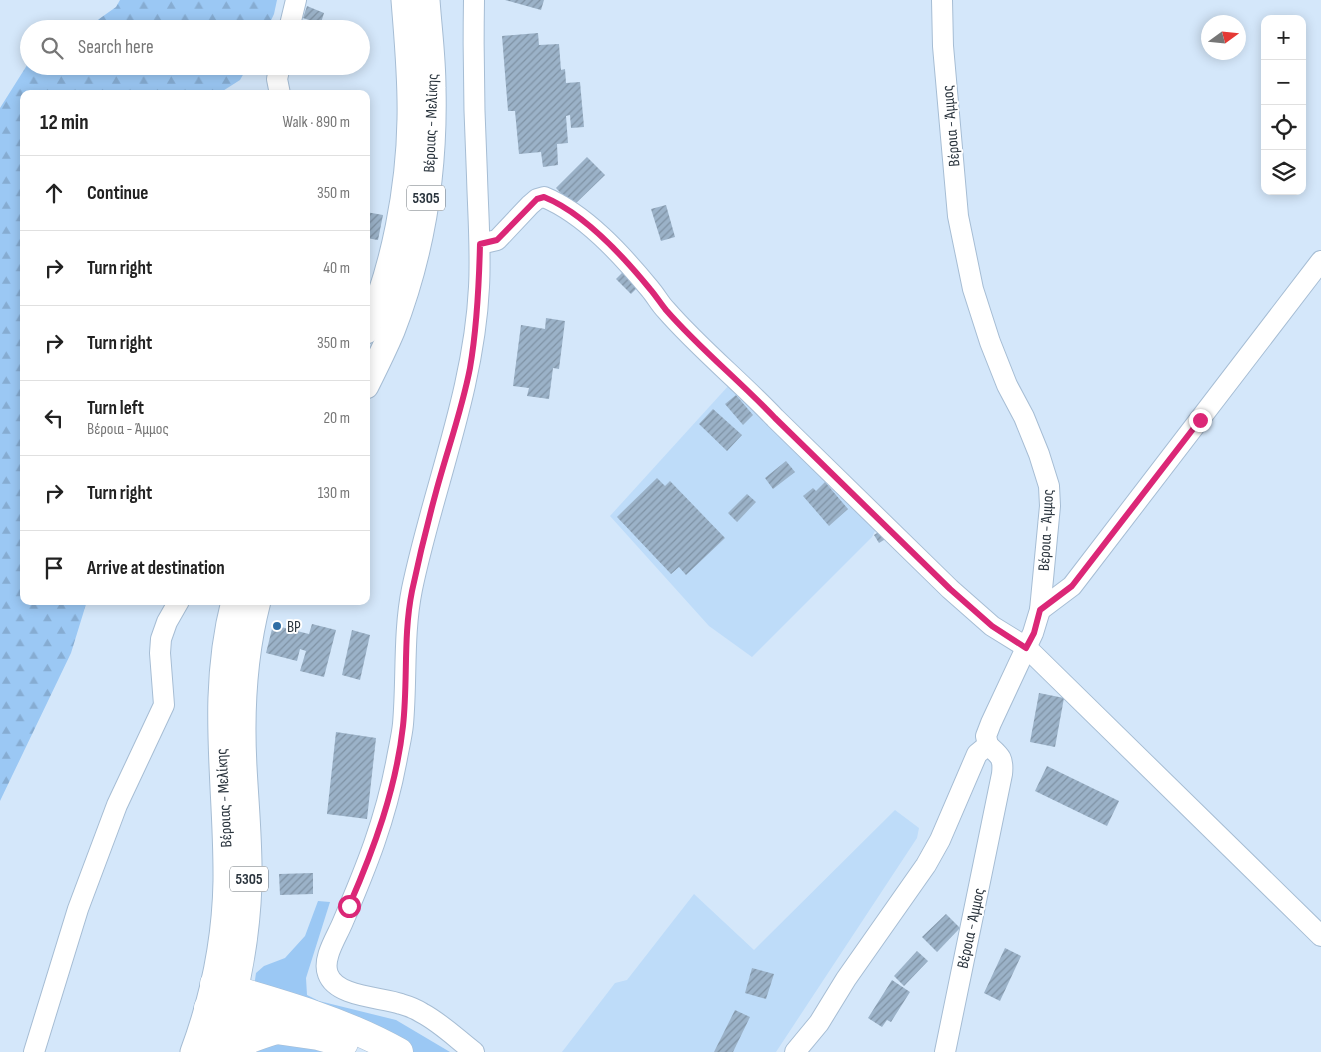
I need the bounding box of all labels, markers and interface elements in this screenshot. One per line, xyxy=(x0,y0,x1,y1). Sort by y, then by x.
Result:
north arrow xyxy=(1201,15,1246,60)
map controls xyxy=(1261,15,1306,195)
button: + xyxy=(1261,15,1306,60)
search box xyxy=(20,20,370,75)
icon: search xyxy=(38,34,66,62)
text: Search here xyxy=(78,36,154,59)
button: − xyxy=(1261,60,1306,105)
street label: Βέροιας - Μελίκης xyxy=(420,73,443,173)
street label: Βέροια - Άμμος xyxy=(938,84,965,167)
button: locate xyxy=(1261,105,1306,150)
text: 12 min xyxy=(40,110,88,135)
text: Walk · 890 m xyxy=(282,113,350,132)
button: layers xyxy=(1261,150,1306,195)
icon: ahead xyxy=(40,179,68,207)
text: Continue xyxy=(87,182,148,205)
text: 350 m xyxy=(317,184,350,203)
road number: 5305 xyxy=(407,186,445,210)
icon: right xyxy=(40,254,68,282)
text: Turn right xyxy=(87,257,152,280)
text: 40 m xyxy=(323,259,350,278)
icon: right xyxy=(40,329,68,357)
text: Turn right xyxy=(87,332,152,355)
text: 350 m xyxy=(317,334,350,353)
text: Turn left xyxy=(87,397,144,420)
icon: left xyxy=(40,404,68,432)
text: 20 m xyxy=(323,409,350,428)
route end xyxy=(1189,409,1212,432)
text: Βέροια - Άμμος xyxy=(87,420,169,439)
icon: right xyxy=(40,479,68,507)
text: Turn right xyxy=(87,482,152,505)
text: 130 m xyxy=(318,484,350,503)
street label: Βέροια - Άμμος xyxy=(1035,489,1058,571)
icon: arrive xyxy=(40,554,68,582)
text: Arrive at destination xyxy=(87,557,225,580)
place label: BP xyxy=(287,618,301,637)
marker: BP xyxy=(271,620,283,632)
street label: Βέροιας - Μελίκης xyxy=(212,748,237,848)
road number: 5305 xyxy=(230,866,268,892)
street label: Βέροια - Άμμος xyxy=(954,886,989,970)
route start xyxy=(338,895,361,918)

